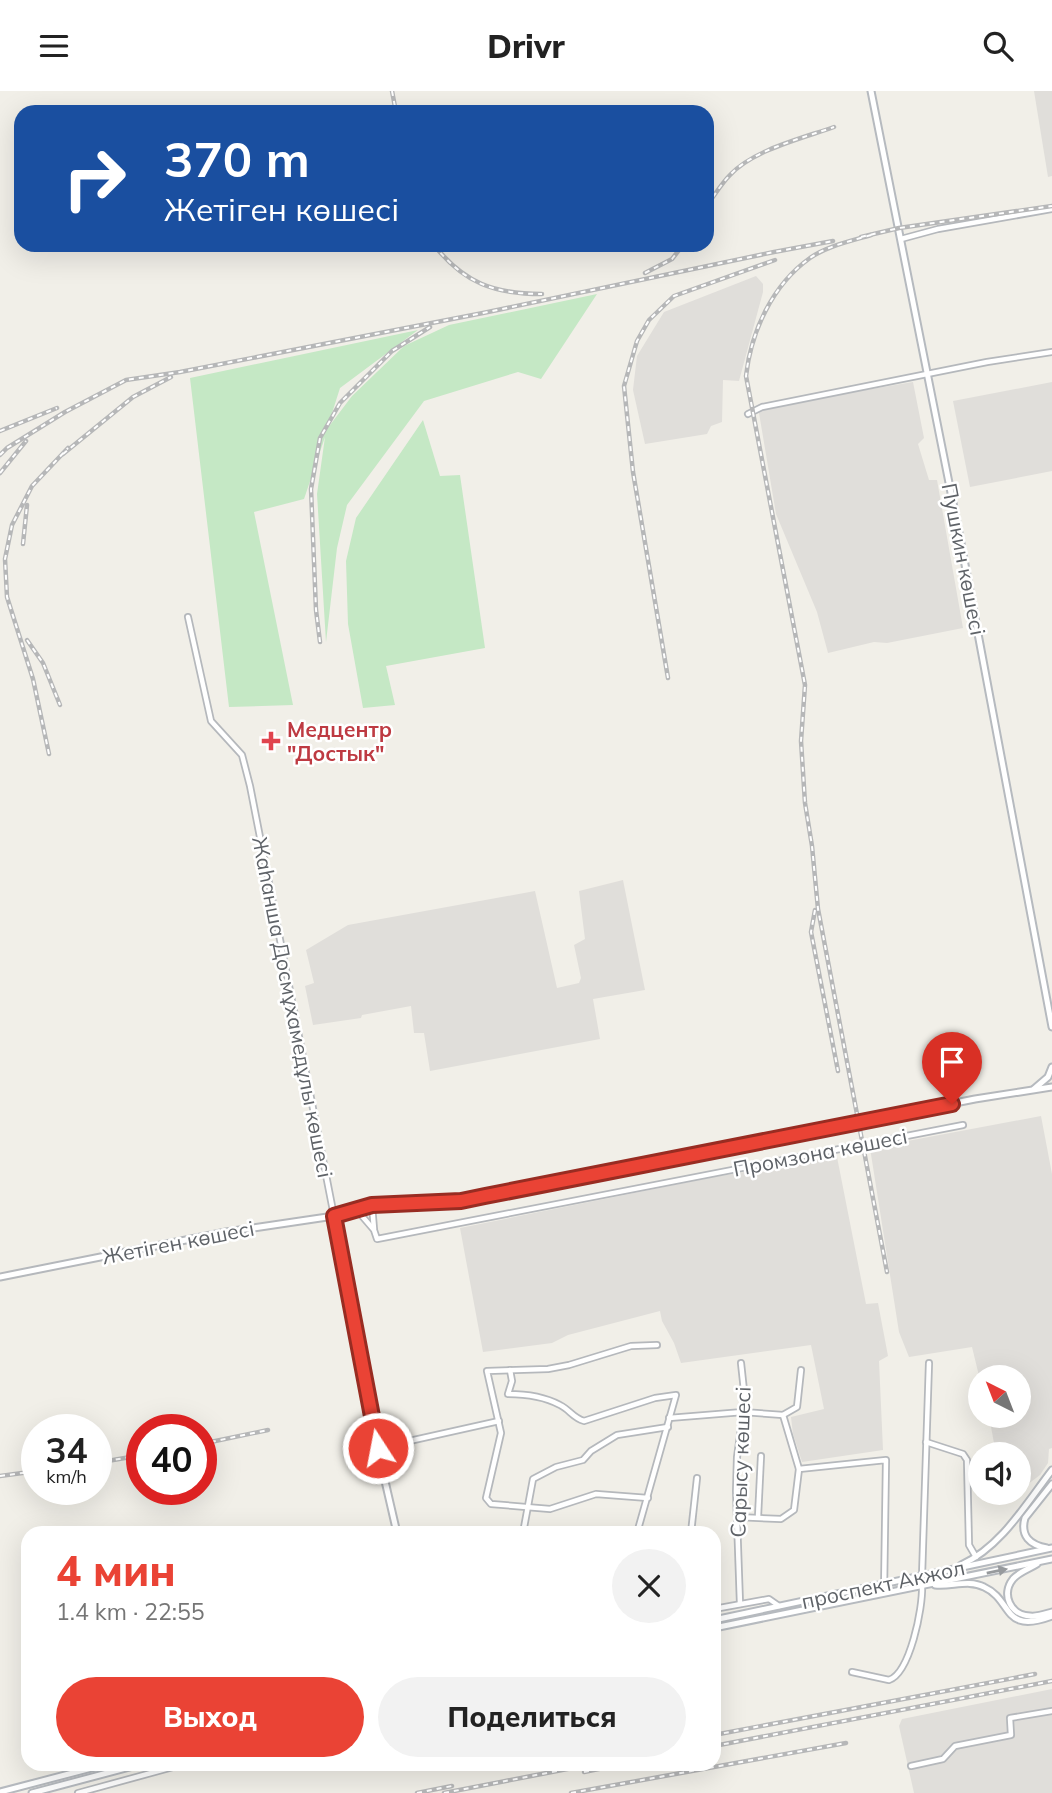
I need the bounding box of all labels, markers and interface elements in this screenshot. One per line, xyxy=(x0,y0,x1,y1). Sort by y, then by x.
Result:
text: Drivr xyxy=(487,26,565,66)
icon: menu xyxy=(35,27,73,65)
icon: search xyxy=(979,27,1017,65)
text: 370 m xyxy=(164,128,310,189)
icon: right xyxy=(49,133,140,224)
text: Жетіген көшесі xyxy=(164,189,399,229)
street label: Пушкин көшесі xyxy=(936,481,992,637)
place label: Медцентр "Достык" xyxy=(287,716,392,766)
marker: Медцентр "Достык" xyxy=(261,731,281,751)
street label: Жаһанша Досмұхамедұлы көшесі xyxy=(247,834,339,1180)
pin xyxy=(922,1032,982,1104)
icon: arrive xyxy=(933,1043,971,1081)
street label: Промзона көшесі xyxy=(731,1122,909,1182)
street label: Жетіген көшесі xyxy=(100,1215,256,1269)
north arrow xyxy=(968,1365,1031,1428)
map controls xyxy=(968,1365,1031,1505)
street label: Сарысу көшесі xyxy=(724,1386,756,1538)
position arrow xyxy=(341,1411,415,1485)
speed limit sign: 40 xyxy=(126,1414,217,1505)
text: 34 xyxy=(45,1428,88,1472)
button: sound xyxy=(968,1442,1031,1505)
text: km/h xyxy=(46,1465,87,1488)
text: 4 мин xyxy=(56,1544,176,1597)
button: close xyxy=(612,1549,686,1623)
street label: проспект Акжол xyxy=(799,1554,967,1614)
one-way arrow xyxy=(986,1565,1008,1576)
text: 1.4 km · 22:55 xyxy=(56,1597,205,1626)
button: Выход xyxy=(56,1677,364,1757)
button: Поделиться xyxy=(378,1677,686,1757)

